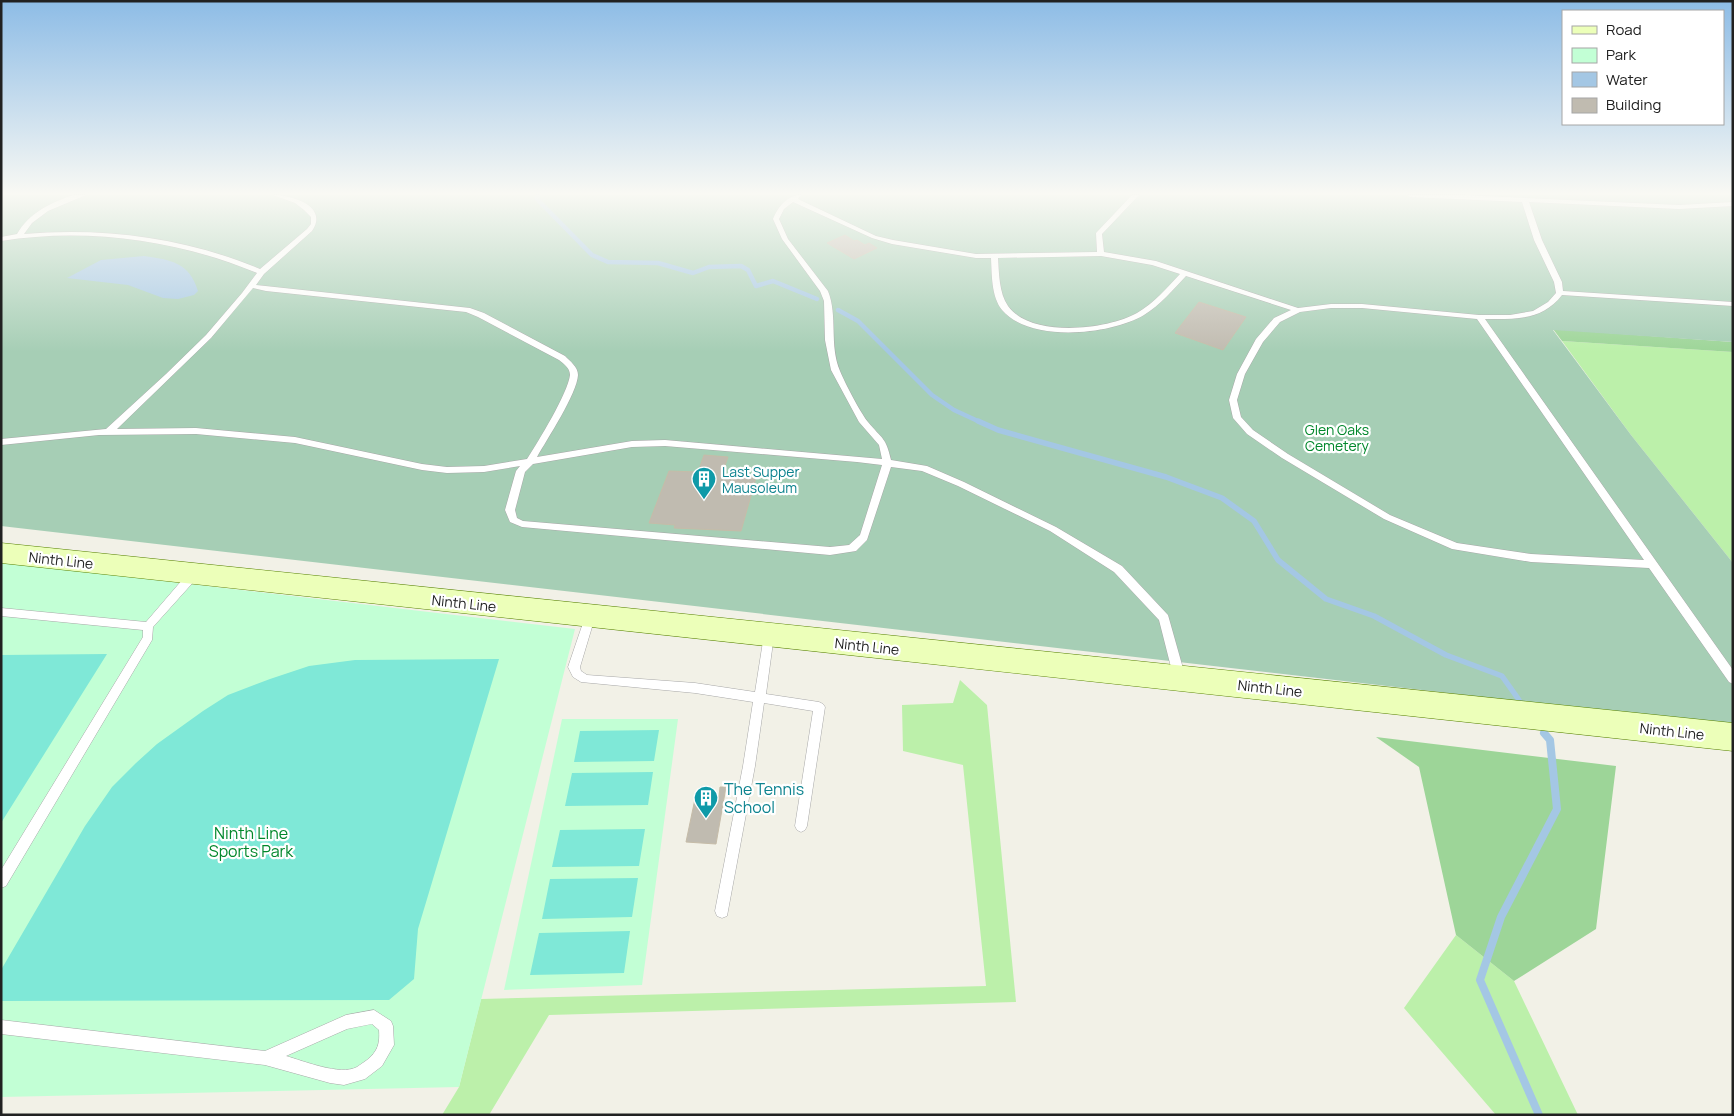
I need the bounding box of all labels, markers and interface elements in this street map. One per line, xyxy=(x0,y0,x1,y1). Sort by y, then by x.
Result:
legend xyxy=(1562,10,1724,125)
text: Road xyxy=(1606,19,1642,40)
text: Park xyxy=(1606,44,1636,65)
text: Water xyxy=(1606,69,1648,90)
text: Building xyxy=(1606,94,1661,115)
park label: Glen Oaks Cemetery xyxy=(1305,420,1370,455)
place label: Last Supper Mausoleum xyxy=(722,462,799,497)
building icon: Last Supper Mausoleum xyxy=(691,466,717,500)
street label: Ninth Line xyxy=(28,547,94,573)
street label: Ninth Line xyxy=(431,590,497,616)
street label: Ninth Line xyxy=(834,633,900,659)
street label: Ninth Line xyxy=(1237,675,1303,701)
street label: Ninth Line xyxy=(1639,718,1705,744)
place label: The Tennis School xyxy=(724,778,804,818)
building icon: The Tennis School xyxy=(693,785,719,819)
park label: Ninth Line Sports Park xyxy=(209,822,294,862)

